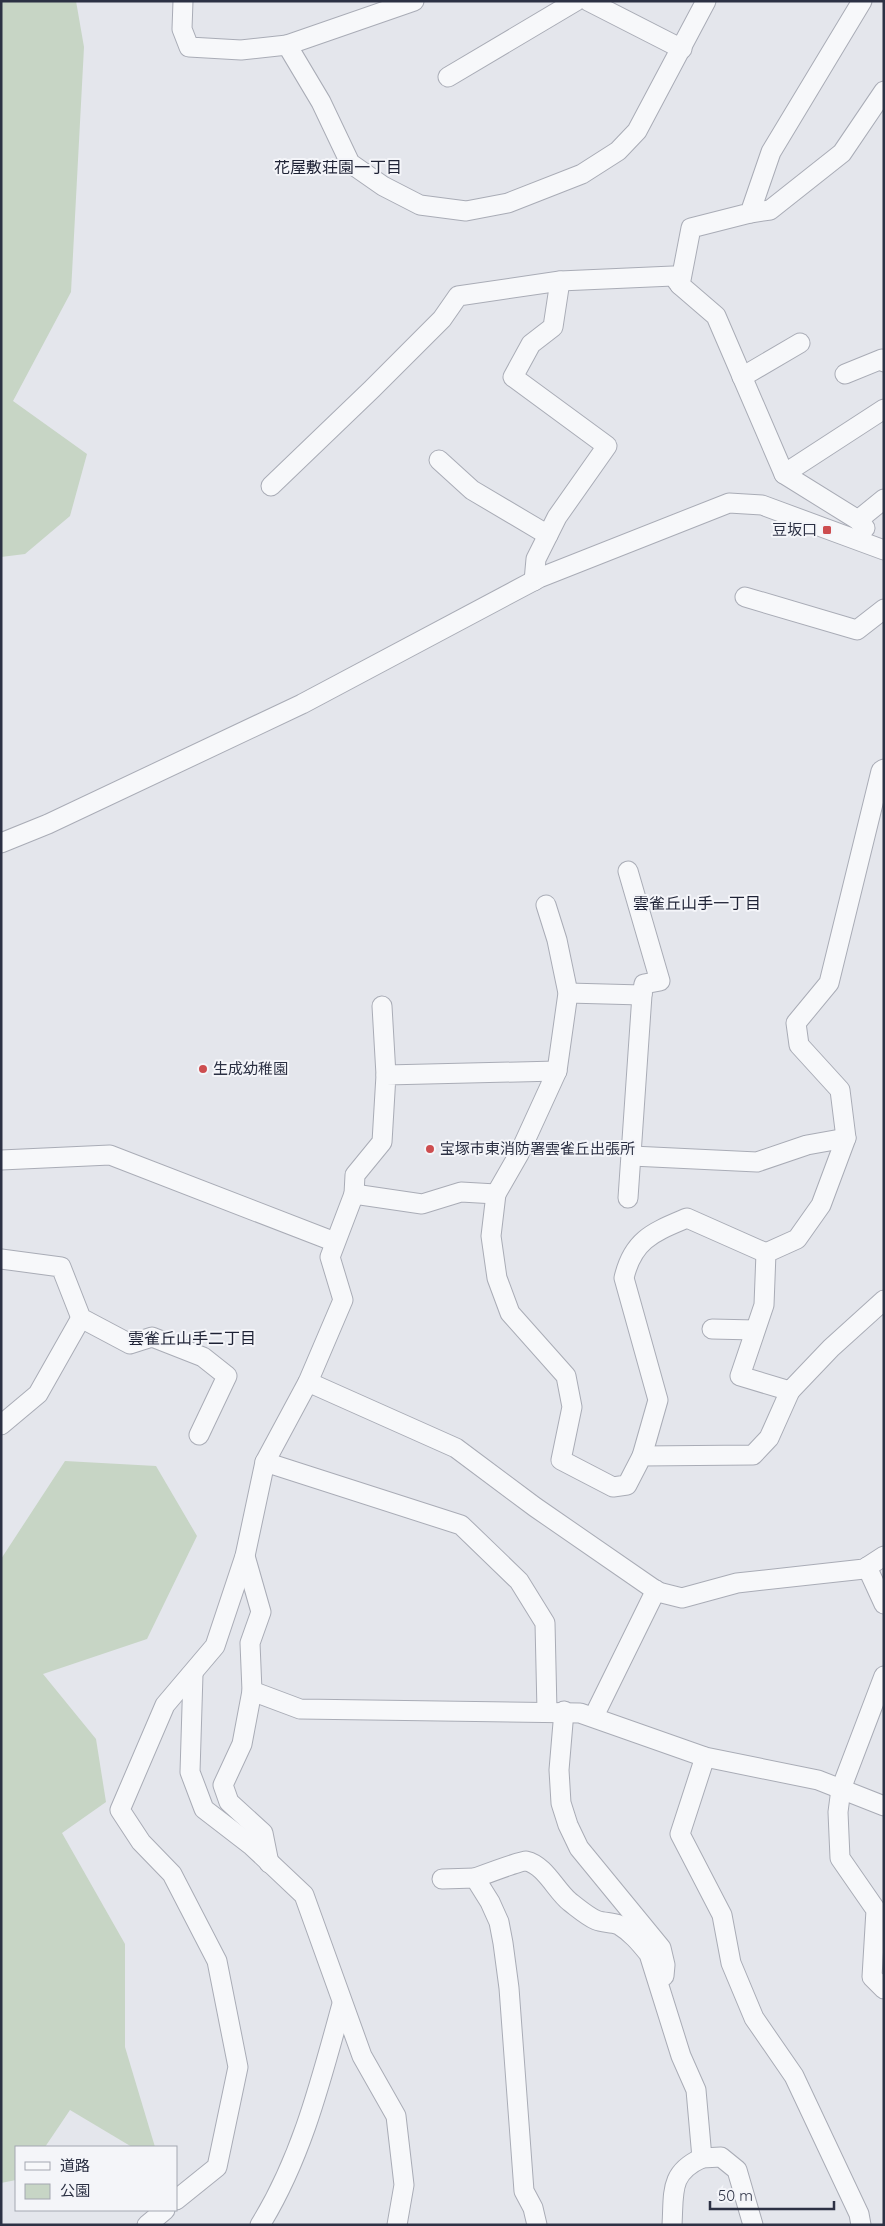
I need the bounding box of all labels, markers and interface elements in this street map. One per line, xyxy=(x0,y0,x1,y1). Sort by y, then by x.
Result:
district label: 花屋敷荘園一丁目 xyxy=(274,157,402,177)
place label: 豆坂口 xyxy=(772,520,817,539)
marker: 豆坂口 xyxy=(821,524,833,536)
district label: 雲雀丘山手一丁目 xyxy=(633,893,761,913)
place label: 生成幼稚園 xyxy=(213,1059,288,1078)
marker: 生成幼稚園 xyxy=(197,1063,209,1075)
place label: 宝塚市東消防署雲雀丘出張所 xyxy=(440,1139,635,1158)
marker: 宝塚市東消防署雲雀丘出張所 xyxy=(424,1143,436,1155)
district label: 雲雀丘山手二丁目 xyxy=(128,1328,256,1348)
legend xyxy=(15,2146,178,2211)
text: 道路 xyxy=(60,2156,90,2175)
scale bar xyxy=(710,2178,834,2210)
text: 公園 xyxy=(60,2181,90,2200)
text: 50 m xyxy=(718,2186,753,2205)

